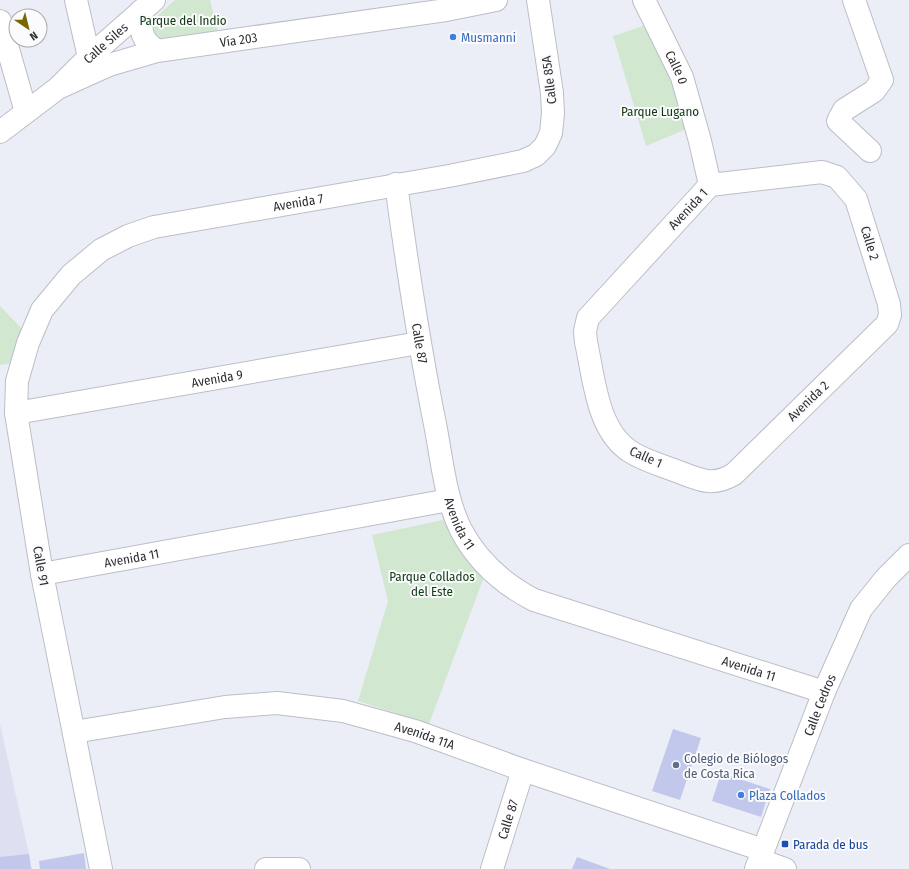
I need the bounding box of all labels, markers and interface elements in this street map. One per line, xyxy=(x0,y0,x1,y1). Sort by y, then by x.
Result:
north arrow xyxy=(8,8,48,48)
park label: Parque del Indio xyxy=(139,13,227,28)
street label: Calle Siles xyxy=(80,19,131,66)
text: N xyxy=(27,29,40,43)
street label: Vía 203 xyxy=(219,29,258,50)
place label: Musmanni xyxy=(461,30,516,45)
marker: Musmanni xyxy=(448,32,458,42)
street label: Calle 0 xyxy=(663,48,691,86)
street label: Calle 85A xyxy=(539,55,559,105)
park label: Parque Lugano xyxy=(621,104,699,119)
street label: Avenida 1 xyxy=(665,185,711,233)
street label: Avenida 7 xyxy=(272,190,324,214)
street label: Calle 2 xyxy=(858,224,882,262)
street label: Calle 87 xyxy=(409,322,431,365)
street label: Avenida 9 xyxy=(190,366,244,390)
street label: Avenida 2 xyxy=(784,378,832,424)
street label: Calle 1 xyxy=(627,443,665,471)
street label: Avenida 11 xyxy=(442,496,478,552)
street label: Calle 91 xyxy=(30,545,52,587)
street label: Avenida 11 xyxy=(103,545,160,570)
park label: Parque Collados del Este xyxy=(389,569,475,599)
street label: Avenida 11 xyxy=(720,653,778,684)
street label: Calle Cedros xyxy=(800,671,839,738)
street label: Avenida 11A xyxy=(393,718,457,752)
place label: Colegio de Biólogos de Costa Rica xyxy=(684,751,789,781)
marker: Colegio de Biólogos de Costa Rica xyxy=(671,760,681,770)
place label: Plaza Collados xyxy=(749,788,826,803)
marker: Plaza Collados xyxy=(736,790,746,800)
street label: Calle 87 xyxy=(494,798,521,841)
place label: Parada de bus xyxy=(793,837,869,852)
marker: Parada de bus xyxy=(780,839,790,849)

